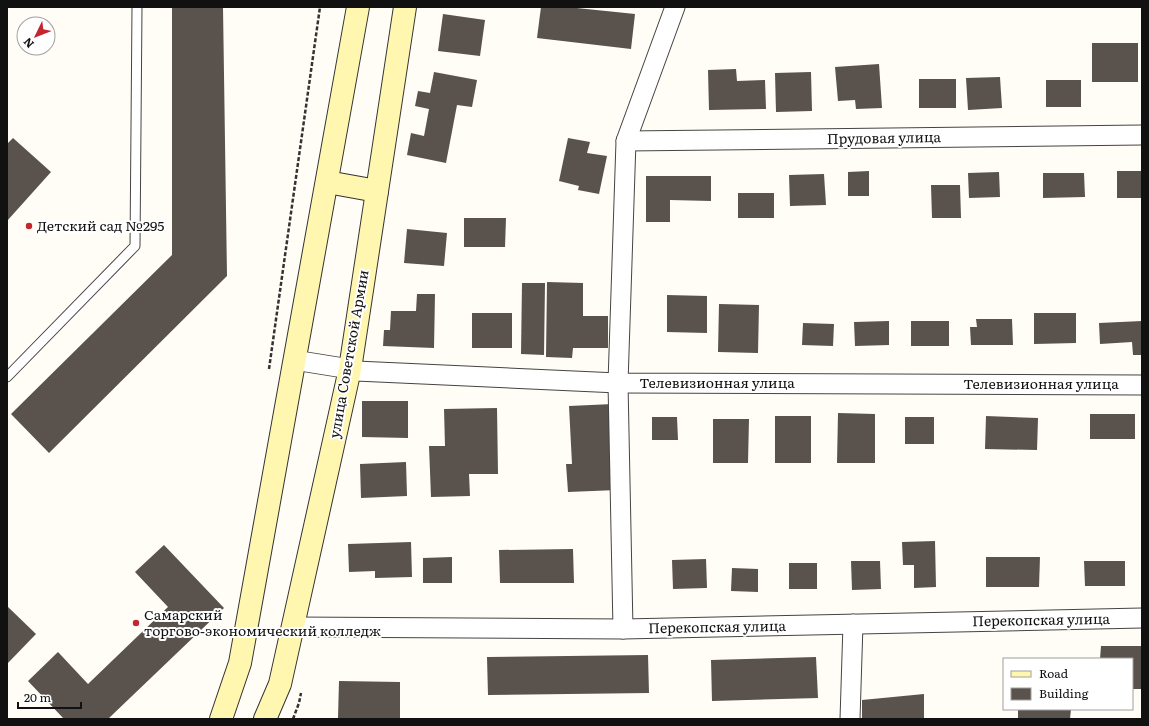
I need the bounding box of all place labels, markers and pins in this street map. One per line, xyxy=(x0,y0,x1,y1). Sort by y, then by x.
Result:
place label: Детский сад №295 xyxy=(37,215,164,235)
marker: Детский сад №295 xyxy=(24,221,34,231)
place label: Самарский торгово-экономический колледж xyxy=(144,604,381,640)
marker: Самарский торгово-экономический колледж xyxy=(131,618,141,628)

